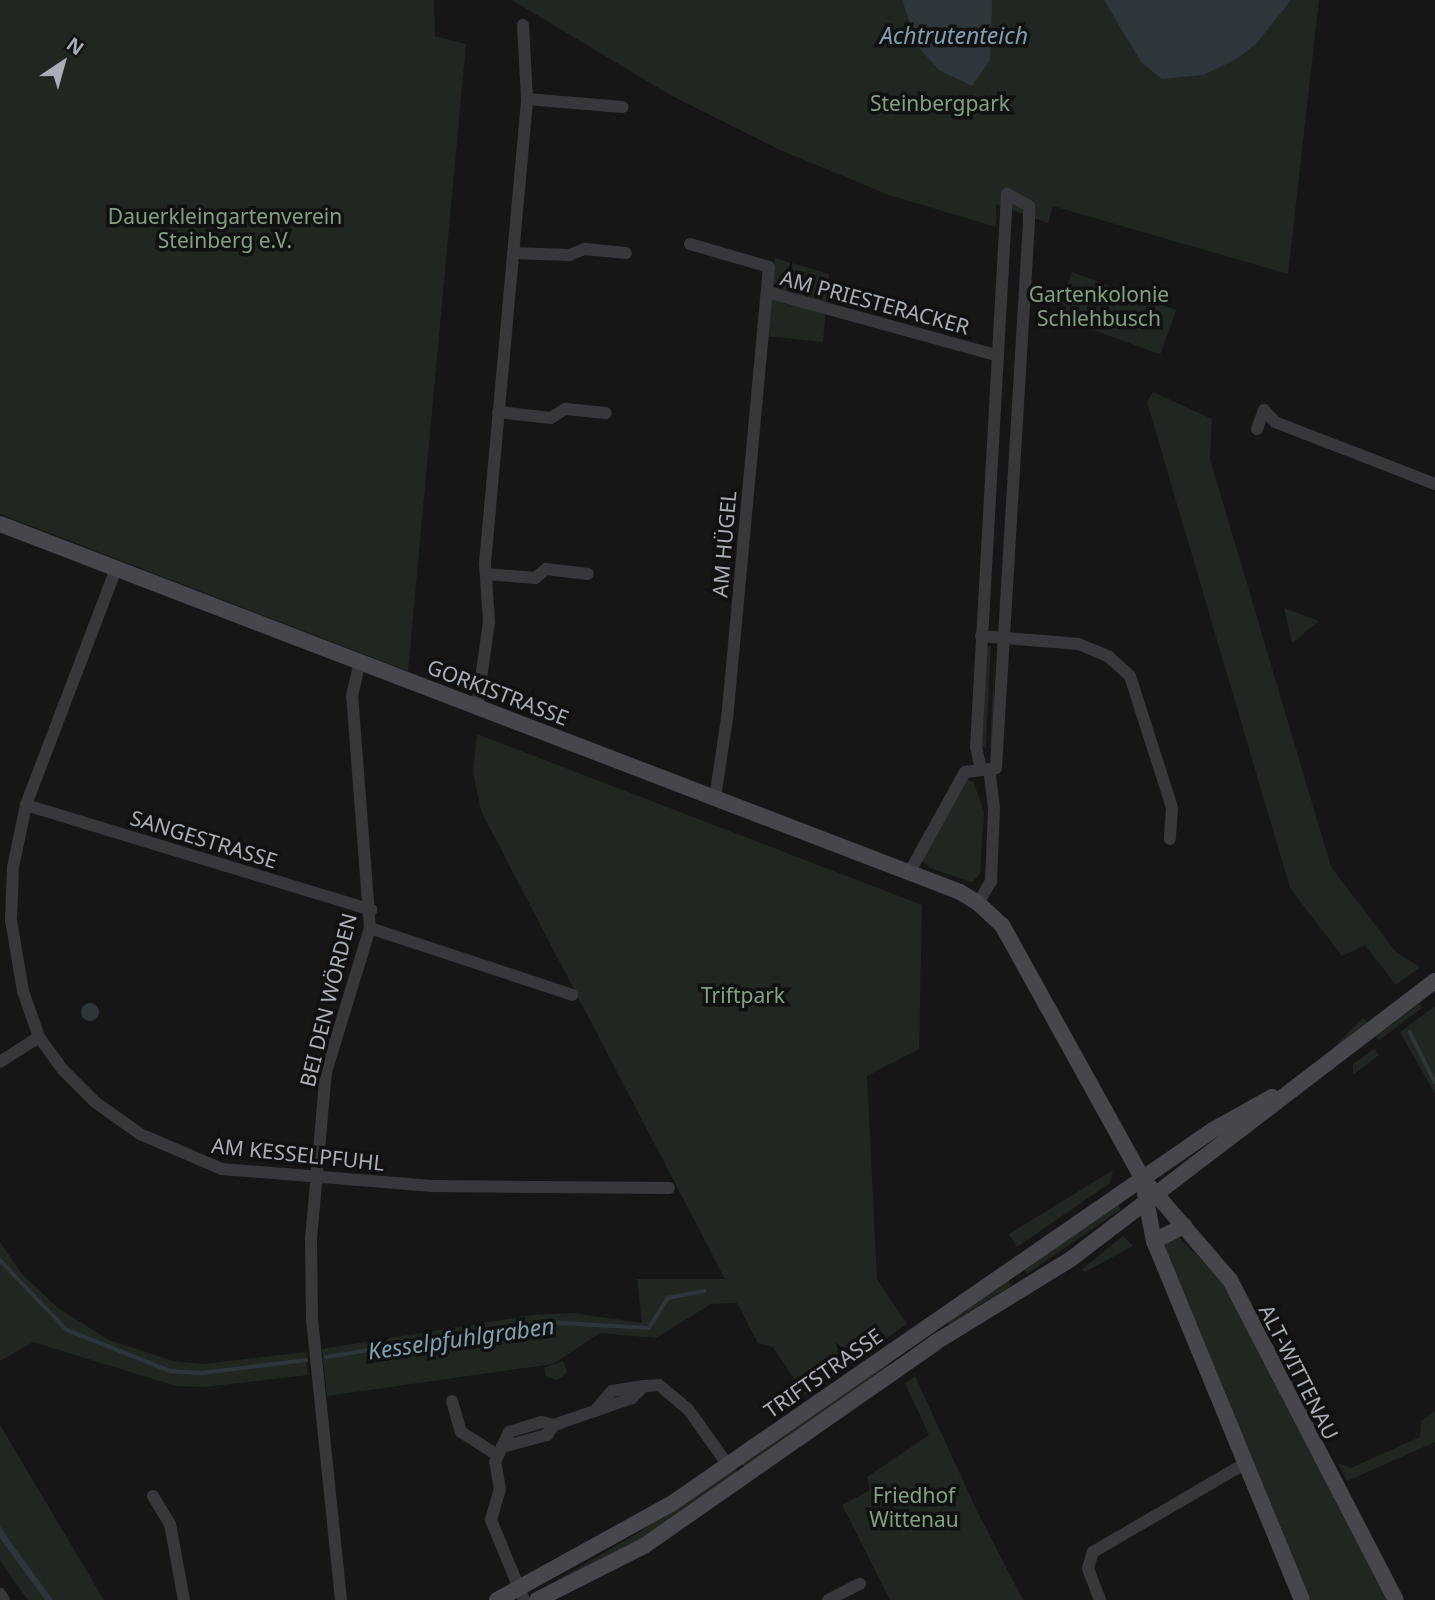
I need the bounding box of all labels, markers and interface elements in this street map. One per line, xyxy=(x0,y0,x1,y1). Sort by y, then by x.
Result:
water label: Achtrutenteich xyxy=(880,21,1028,49)
north arrow xyxy=(28,28,98,98)
text: N xyxy=(61,31,89,61)
park label: Steinbergpark xyxy=(870,90,1010,116)
park label: Dauerkleingartenverein Steinberg e.V. xyxy=(108,203,342,253)
street label: AM PRIESTERACKER xyxy=(778,265,972,339)
park label: Gartenkolonie Schlehbusch xyxy=(1029,281,1169,331)
street label: AM HÜGEL xyxy=(707,490,741,598)
street label: GORKISTRASSE xyxy=(424,653,572,731)
street label: SANGESTRASSE xyxy=(127,805,281,873)
street label: BEI DEN WÖRDEN xyxy=(294,911,362,1089)
park label: Triftpark xyxy=(701,982,785,1008)
street label: AM KESSELPFUHL xyxy=(210,1132,386,1176)
street label: ALT-WITTENAU xyxy=(1254,1300,1344,1444)
water label: Kesselpfuhlgraben xyxy=(366,1311,556,1365)
street label: TRIFTSTRASSE xyxy=(759,1323,887,1423)
park label: Friedhof Wittenau xyxy=(869,1482,959,1532)

